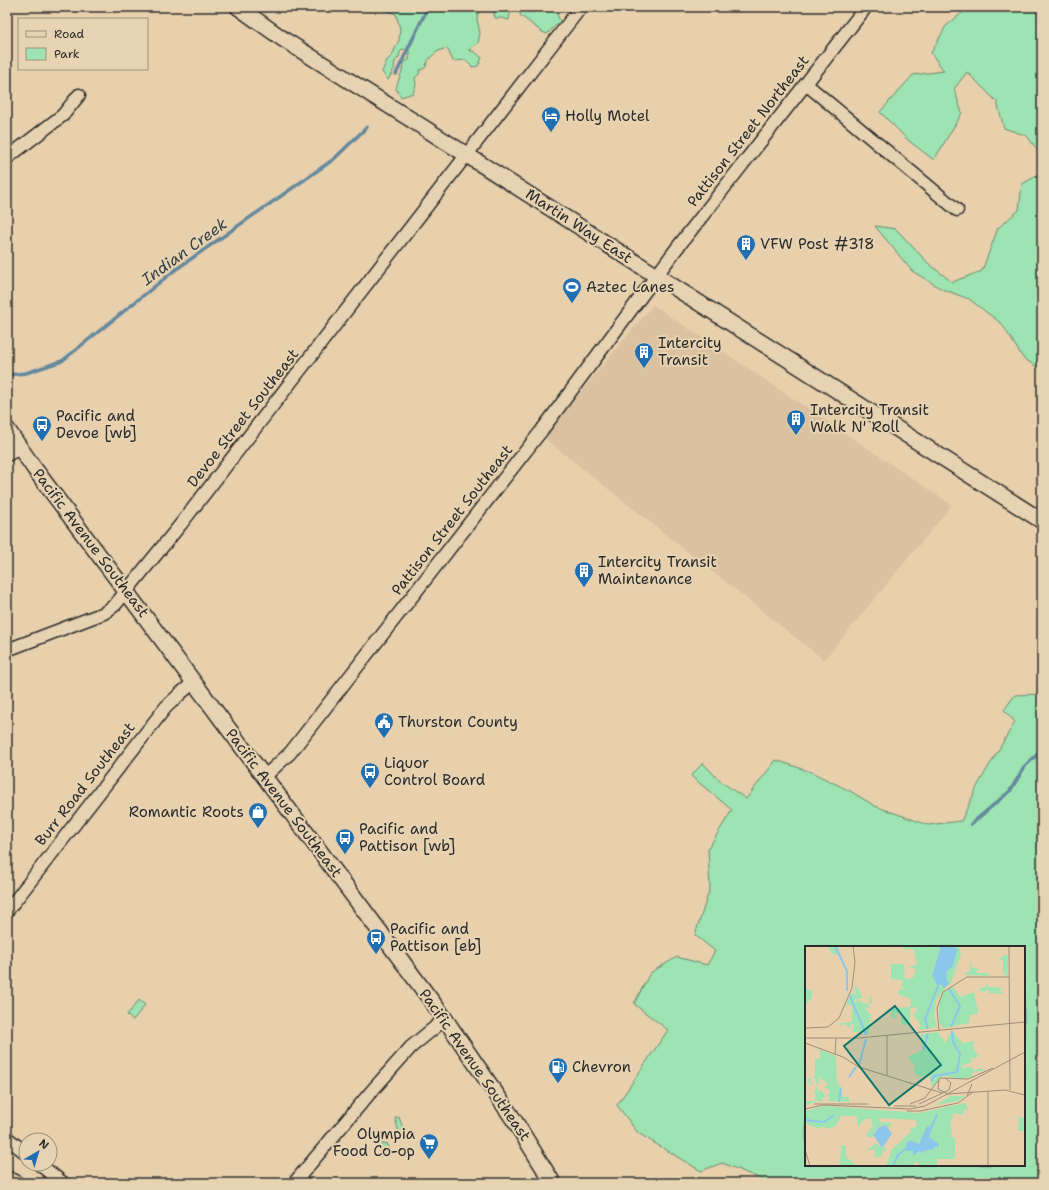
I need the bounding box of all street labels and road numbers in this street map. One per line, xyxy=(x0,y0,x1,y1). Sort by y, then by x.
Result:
street label: Pattison Street Northeast xyxy=(683,51,813,211)
street label: Martin Way East xyxy=(522,184,636,268)
street label: Devoe Street Southeast xyxy=(183,345,303,491)
street label: Pattison Street Southeast xyxy=(387,441,517,599)
street label: Pacific Avenue Southeast xyxy=(28,464,154,622)
street label: Burr Road Southeast xyxy=(30,718,140,850)
street label: Pacific Avenue Southeast xyxy=(221,724,347,882)
street label: Pacific Avenue Southeast xyxy=(415,985,535,1145)

